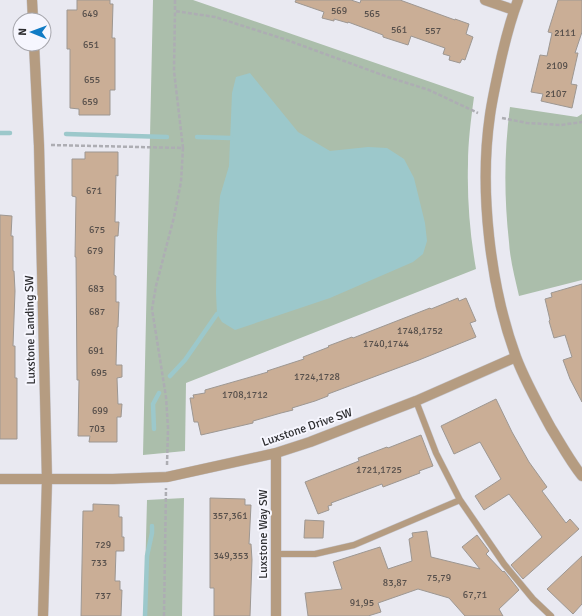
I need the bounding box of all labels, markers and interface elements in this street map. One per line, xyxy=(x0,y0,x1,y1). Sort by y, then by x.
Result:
house number: 569 xyxy=(331,5,347,17)
house number: 649 xyxy=(82,8,98,20)
house number: 565 xyxy=(364,8,380,20)
north arrow xyxy=(12,12,52,52)
house number: 561 xyxy=(391,24,407,36)
house number: 557 xyxy=(425,25,441,37)
house number: 2111 xyxy=(554,27,576,39)
text: N xyxy=(16,28,29,36)
house number: 651 xyxy=(83,39,99,51)
house number: 2109 xyxy=(546,60,568,72)
house number: 655 xyxy=(84,74,100,86)
house number: 2107 xyxy=(545,88,567,100)
house number: 659 xyxy=(82,96,98,108)
house number: 671 xyxy=(86,185,102,197)
house number: 675 xyxy=(89,224,105,236)
house number: 679 xyxy=(87,245,103,257)
street label: Luxstone Landing SW xyxy=(22,275,39,385)
house number: 683 xyxy=(88,283,104,295)
house number: 687 xyxy=(89,306,105,318)
house number: 1748,1752 xyxy=(397,325,443,337)
house number: 1740,1744 xyxy=(363,338,410,350)
house number: 691 xyxy=(88,345,104,357)
house number: 695 xyxy=(91,367,107,379)
house number: 1724,1728 xyxy=(294,371,340,383)
house number: 1708,1712 xyxy=(222,389,268,401)
house number: 699 xyxy=(92,405,108,417)
street label: Luxstone Drive SW xyxy=(260,405,354,450)
house number: 703 xyxy=(89,423,105,435)
house number: 1721,1725 xyxy=(356,464,402,476)
street label: Luxstone Way SW xyxy=(256,489,271,579)
house number: 357,361 xyxy=(212,510,248,522)
house number: 729 xyxy=(95,539,111,551)
house number: 349,353 xyxy=(213,550,249,562)
house number: 733 xyxy=(91,557,107,569)
house number: 75,79 xyxy=(427,572,451,584)
house number: 83,87 xyxy=(383,577,407,589)
house number: 67,71 xyxy=(463,589,487,601)
house number: 737 xyxy=(95,590,111,602)
house number: 91,95 xyxy=(350,597,374,609)

